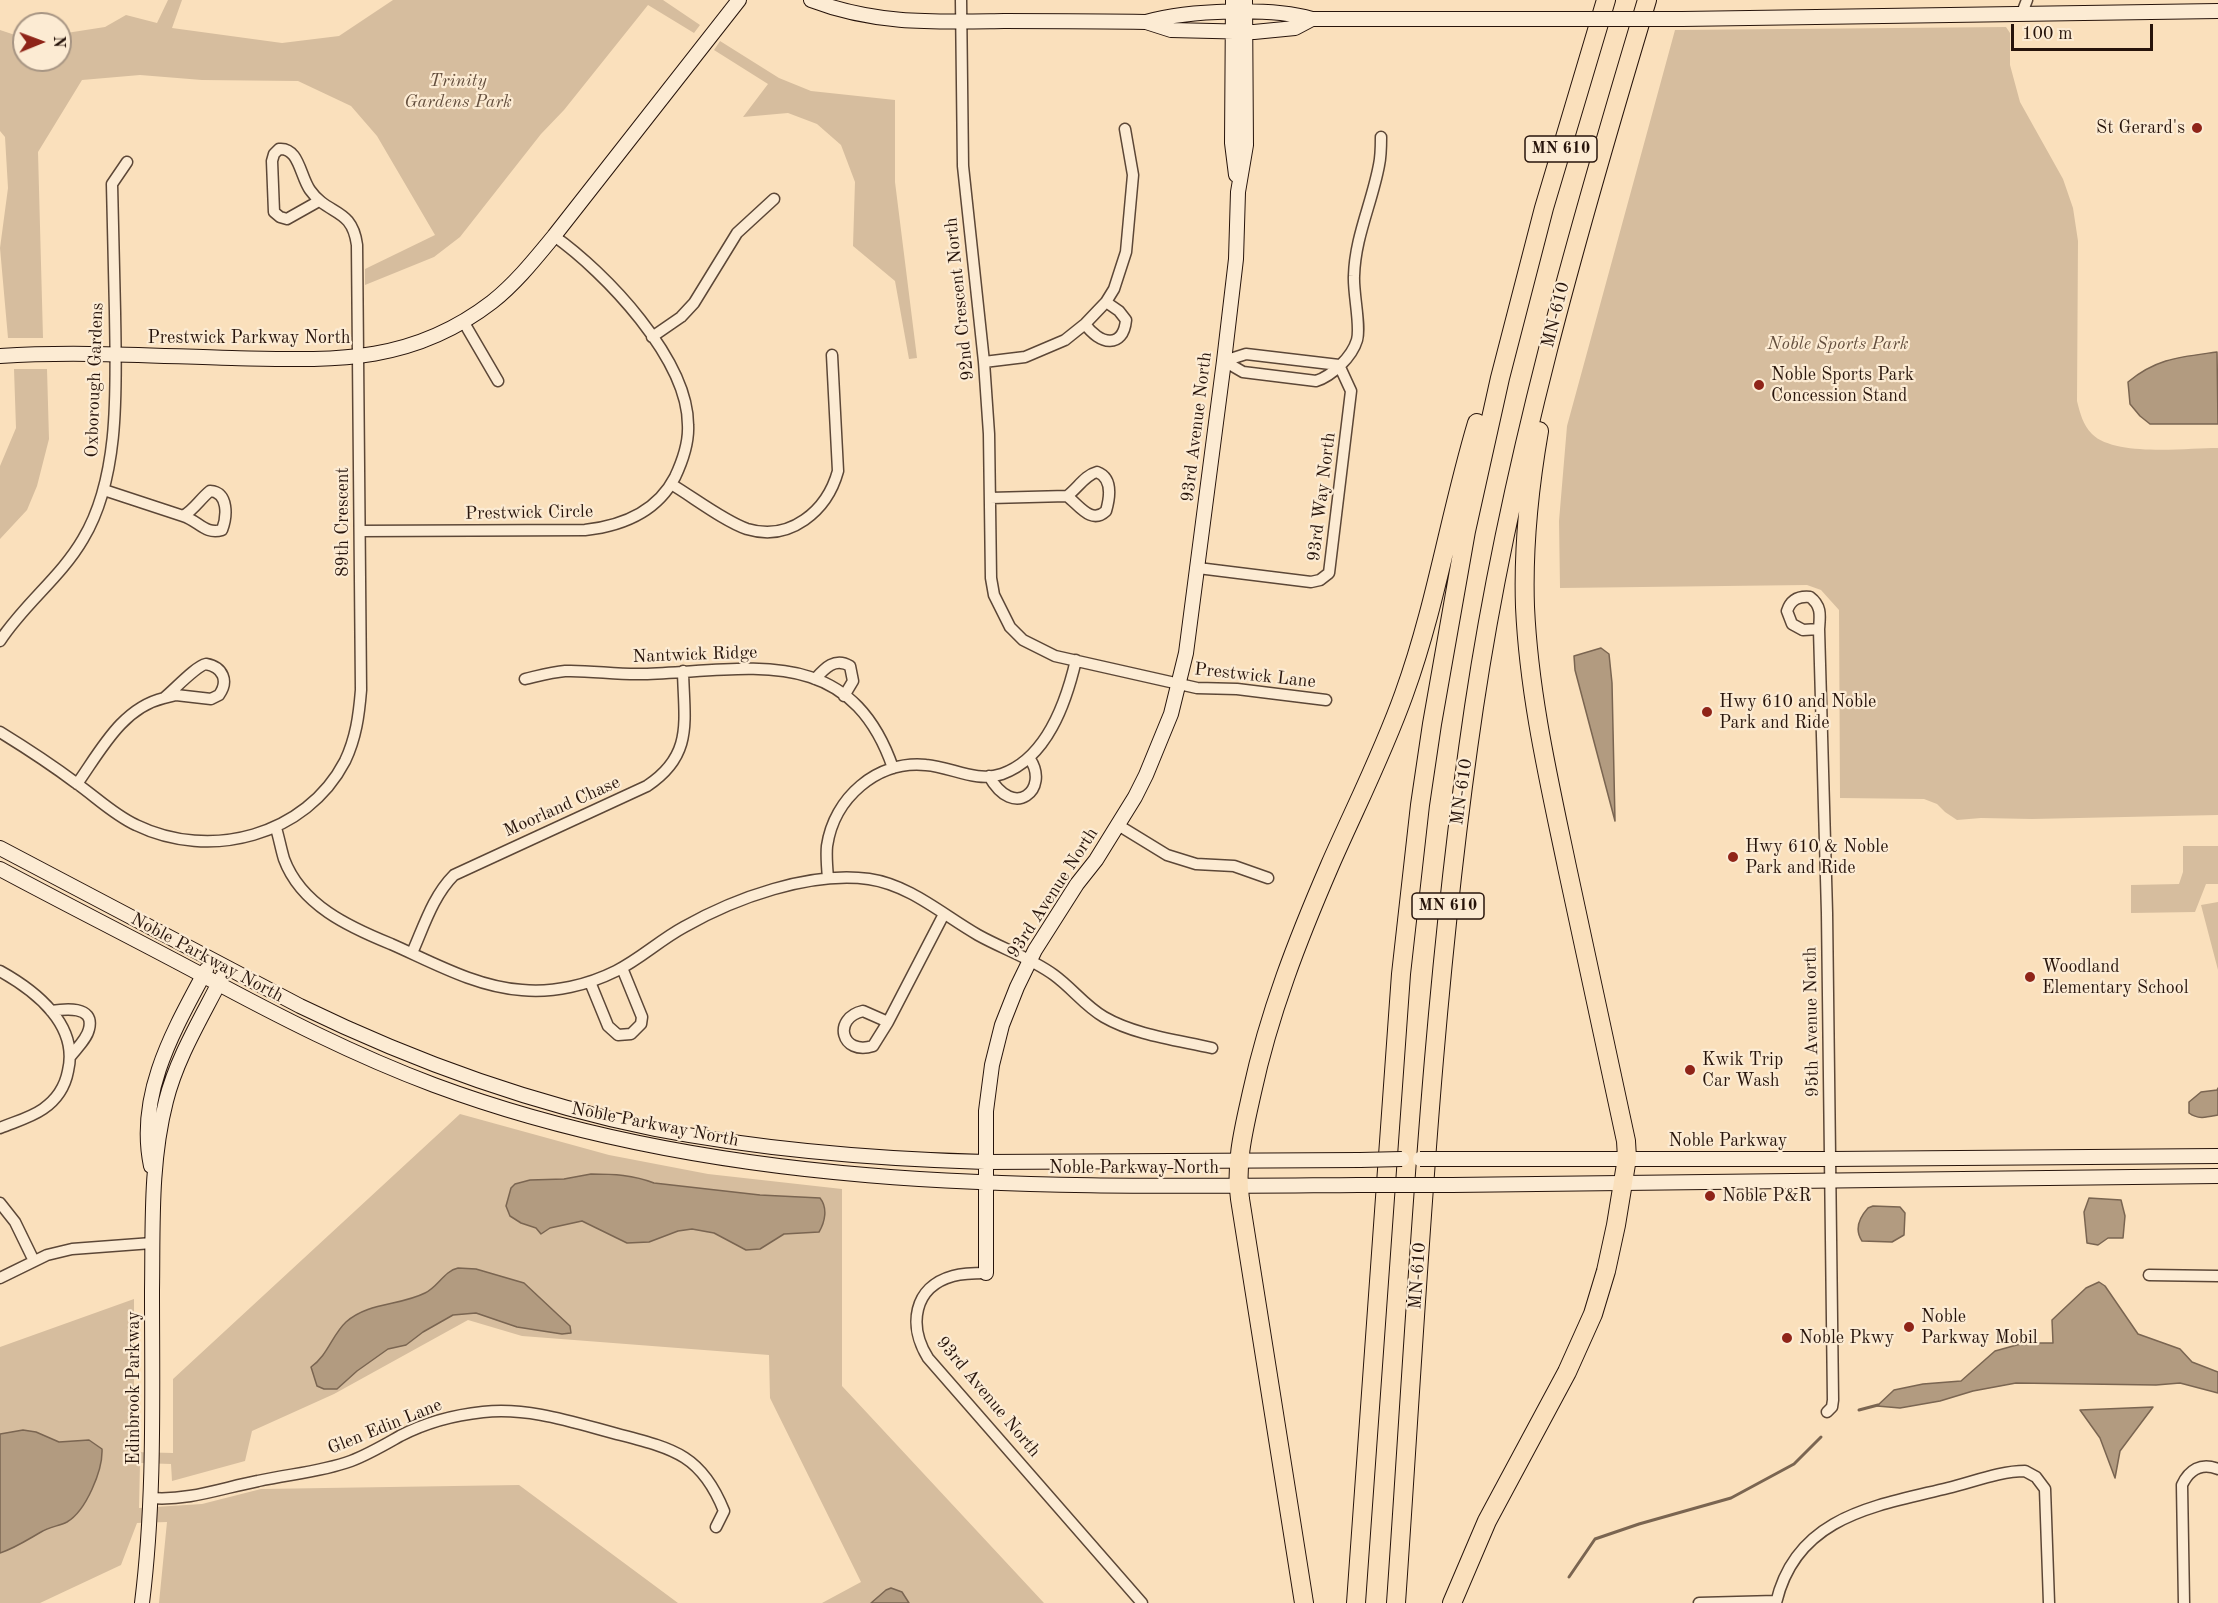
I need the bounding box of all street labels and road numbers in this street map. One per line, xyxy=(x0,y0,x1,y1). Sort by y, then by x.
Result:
road number: MN 610 xyxy=(1525,136,1597,162)
street label: 92nd Crescent North xyxy=(941,216,979,382)
street label: MN-610 xyxy=(1537,280,1575,350)
street label: Oxborough Gardens xyxy=(82,302,108,458)
street label: Prestwick Parkway North xyxy=(147,327,351,349)
street label: 93rd Avenue North xyxy=(1177,351,1217,503)
street label: 93rd Way North xyxy=(1303,431,1341,563)
street label: 89th Crescent xyxy=(332,467,354,577)
street label: Prestwick Circle xyxy=(465,501,593,525)
street label: Nantwick Ridge xyxy=(632,642,758,668)
street label: Prestwick Lane xyxy=(1193,659,1317,693)
street label: MN-610 xyxy=(1447,757,1477,827)
street label: Moorland Chase xyxy=(500,772,624,842)
street label: 93rd Avenue North xyxy=(1003,824,1103,962)
road number: MN 610 xyxy=(1412,893,1484,919)
street label: Noble Parkway North xyxy=(127,909,287,1007)
street label: 95th Avenue North xyxy=(1800,947,1824,1097)
street label: Noble Parkway North xyxy=(569,1098,741,1152)
street label: Noble Parkway xyxy=(1669,1130,1787,1152)
street label: Noble Parkway North xyxy=(1049,1157,1219,1179)
street label: MN-610 xyxy=(1405,1242,1431,1310)
street label: Edinbrook Parkway xyxy=(123,1311,145,1465)
street label: 93rd Avenue North xyxy=(931,1332,1045,1462)
street label: Glen Edin Lane xyxy=(325,1394,445,1460)

